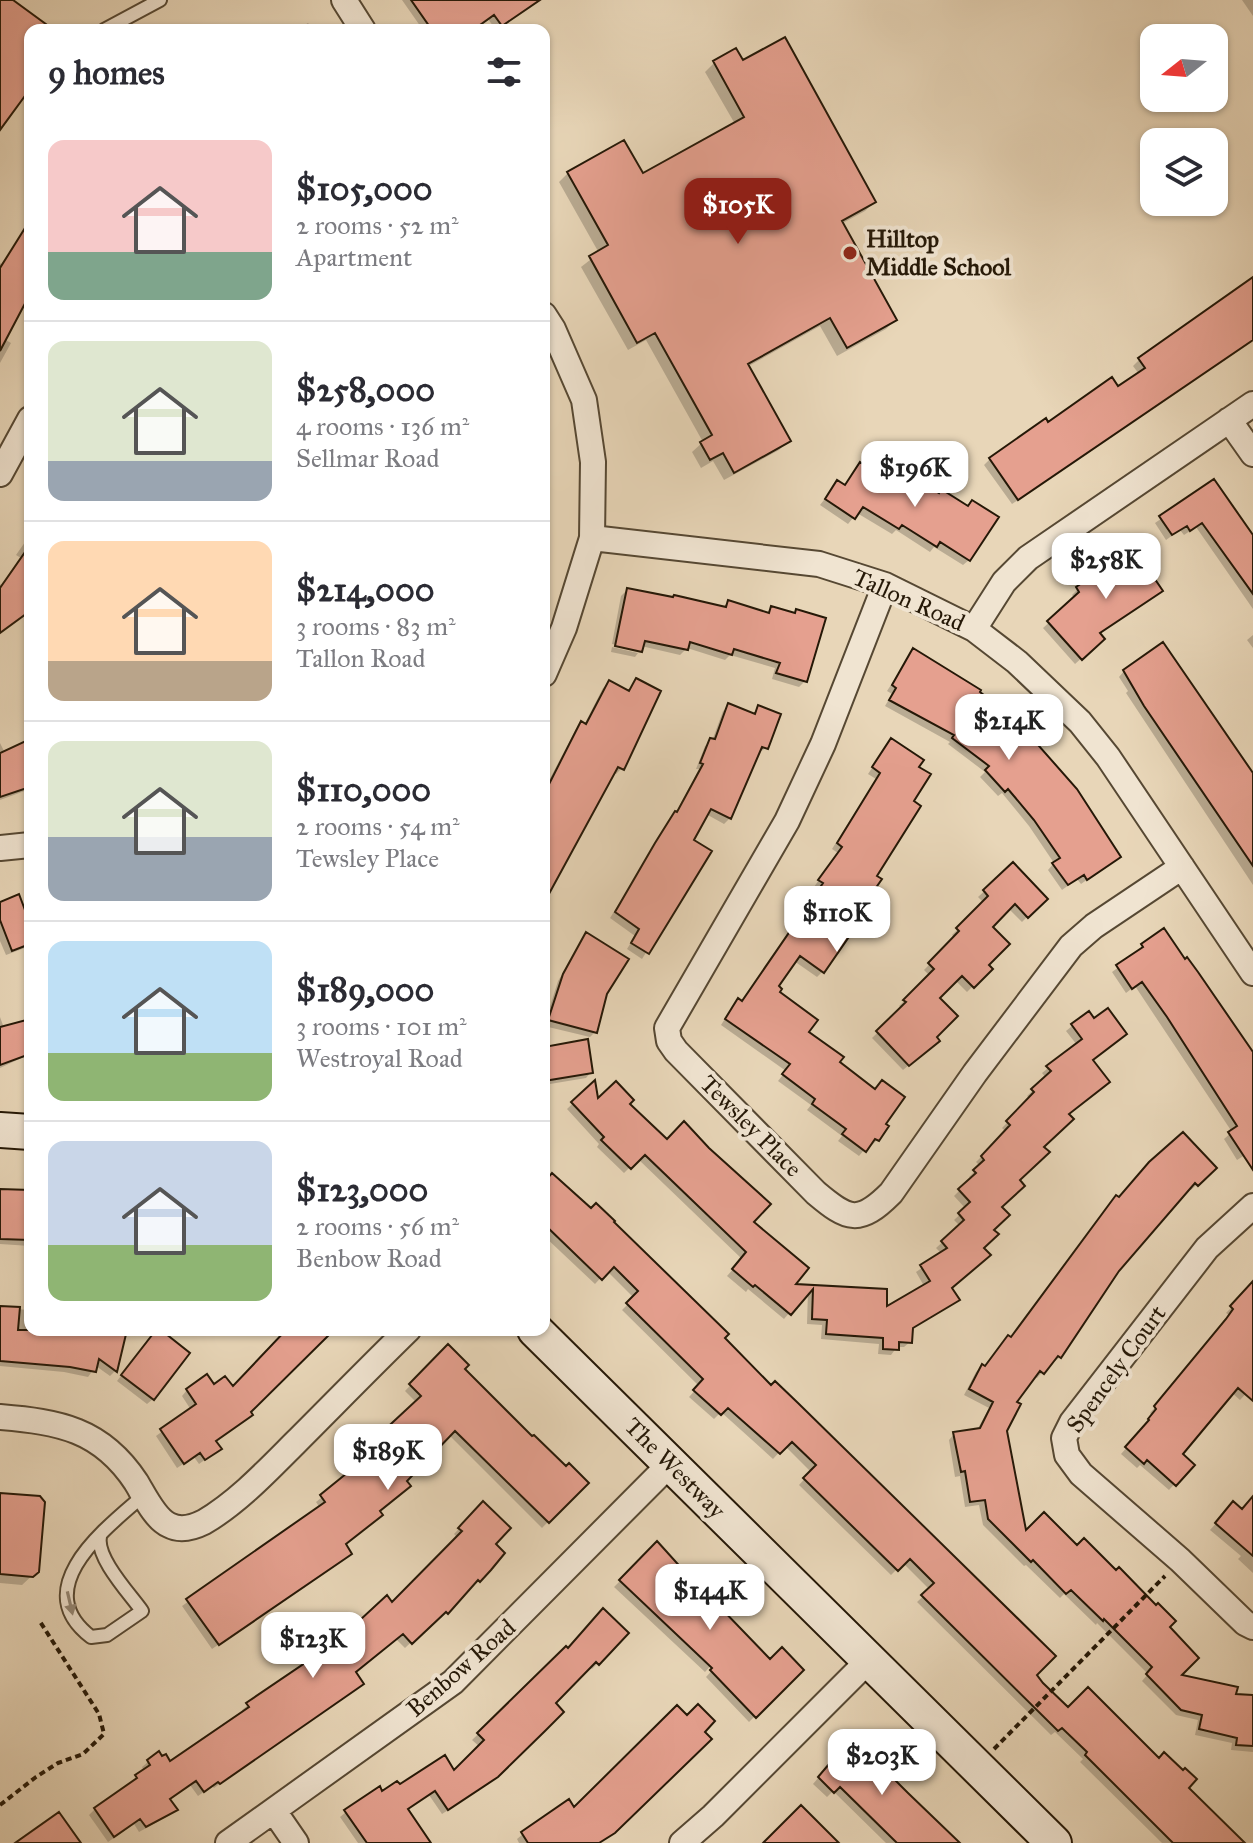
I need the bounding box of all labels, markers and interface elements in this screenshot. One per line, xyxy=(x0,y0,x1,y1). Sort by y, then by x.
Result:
north arrow xyxy=(1140,24,1228,112)
map controls xyxy=(1140,24,1228,216)
icon: filters xyxy=(482,50,526,94)
text: 9 homes xyxy=(48,52,165,93)
button: layers xyxy=(1140,128,1228,216)
text: $105,000 xyxy=(296,168,433,209)
icon: home xyxy=(112,172,208,268)
pin: $105K xyxy=(682,178,794,246)
text: $105K xyxy=(702,188,774,220)
text: 2 rooms · 52 m² xyxy=(296,209,459,241)
place label: Hilltop Middle School xyxy=(866,224,1012,282)
text: Apartment xyxy=(296,241,412,273)
marker: Hilltop Middle School xyxy=(841,244,859,262)
text: $258,000 xyxy=(296,369,435,410)
icon: home xyxy=(112,373,208,469)
text: 4 rooms · 136 m² xyxy=(296,410,469,442)
pin: $196K xyxy=(859,441,971,509)
text: Sellmar Road xyxy=(296,442,439,474)
text: $196K xyxy=(879,451,951,483)
pin: $258K xyxy=(1050,533,1162,601)
text: $258K xyxy=(1070,543,1142,575)
street label: Tallon Road xyxy=(848,562,970,638)
text: $214,000 xyxy=(296,569,434,610)
icon: home xyxy=(112,573,208,669)
text: 3 rooms · 83 m² xyxy=(296,610,456,642)
text: Tallon Road xyxy=(296,642,426,674)
pin: $214K xyxy=(953,694,1065,762)
text: $214K xyxy=(973,704,1045,736)
text: $110,000 xyxy=(296,769,431,810)
icon: home xyxy=(112,773,208,869)
text: 2 rooms · 54 m² xyxy=(296,810,460,842)
text: Tewsley Place xyxy=(296,842,439,874)
pin: $110K xyxy=(781,886,893,954)
text: $110K xyxy=(802,896,872,928)
text: $189,000 xyxy=(296,969,434,1010)
icon: home xyxy=(112,973,208,1069)
text: 3 rooms · 101 m² xyxy=(296,1010,467,1042)
text: Westroyal Road xyxy=(296,1042,463,1074)
street label: Tewsley Place xyxy=(694,1069,808,1183)
text: $123,000 xyxy=(296,1169,428,1210)
icon: home xyxy=(112,1173,208,1269)
text: 2 rooms · 56 m² xyxy=(296,1210,459,1242)
text: Benbow Road xyxy=(296,1242,442,1274)
street label: Spencely Court xyxy=(1060,1299,1173,1439)
street label: The Westway xyxy=(618,1411,732,1525)
pin: $189K xyxy=(332,1424,444,1492)
text: $189K xyxy=(352,1434,424,1466)
pin: $144K xyxy=(654,1564,766,1632)
text: $144K xyxy=(673,1574,747,1606)
one-way arrow xyxy=(64,1591,77,1616)
pin: $123K xyxy=(257,1612,369,1680)
street label: Benbow Road xyxy=(400,1613,522,1723)
text: $123K xyxy=(279,1622,347,1654)
pin: $203K xyxy=(826,1729,938,1797)
text: $203K xyxy=(846,1739,918,1771)

